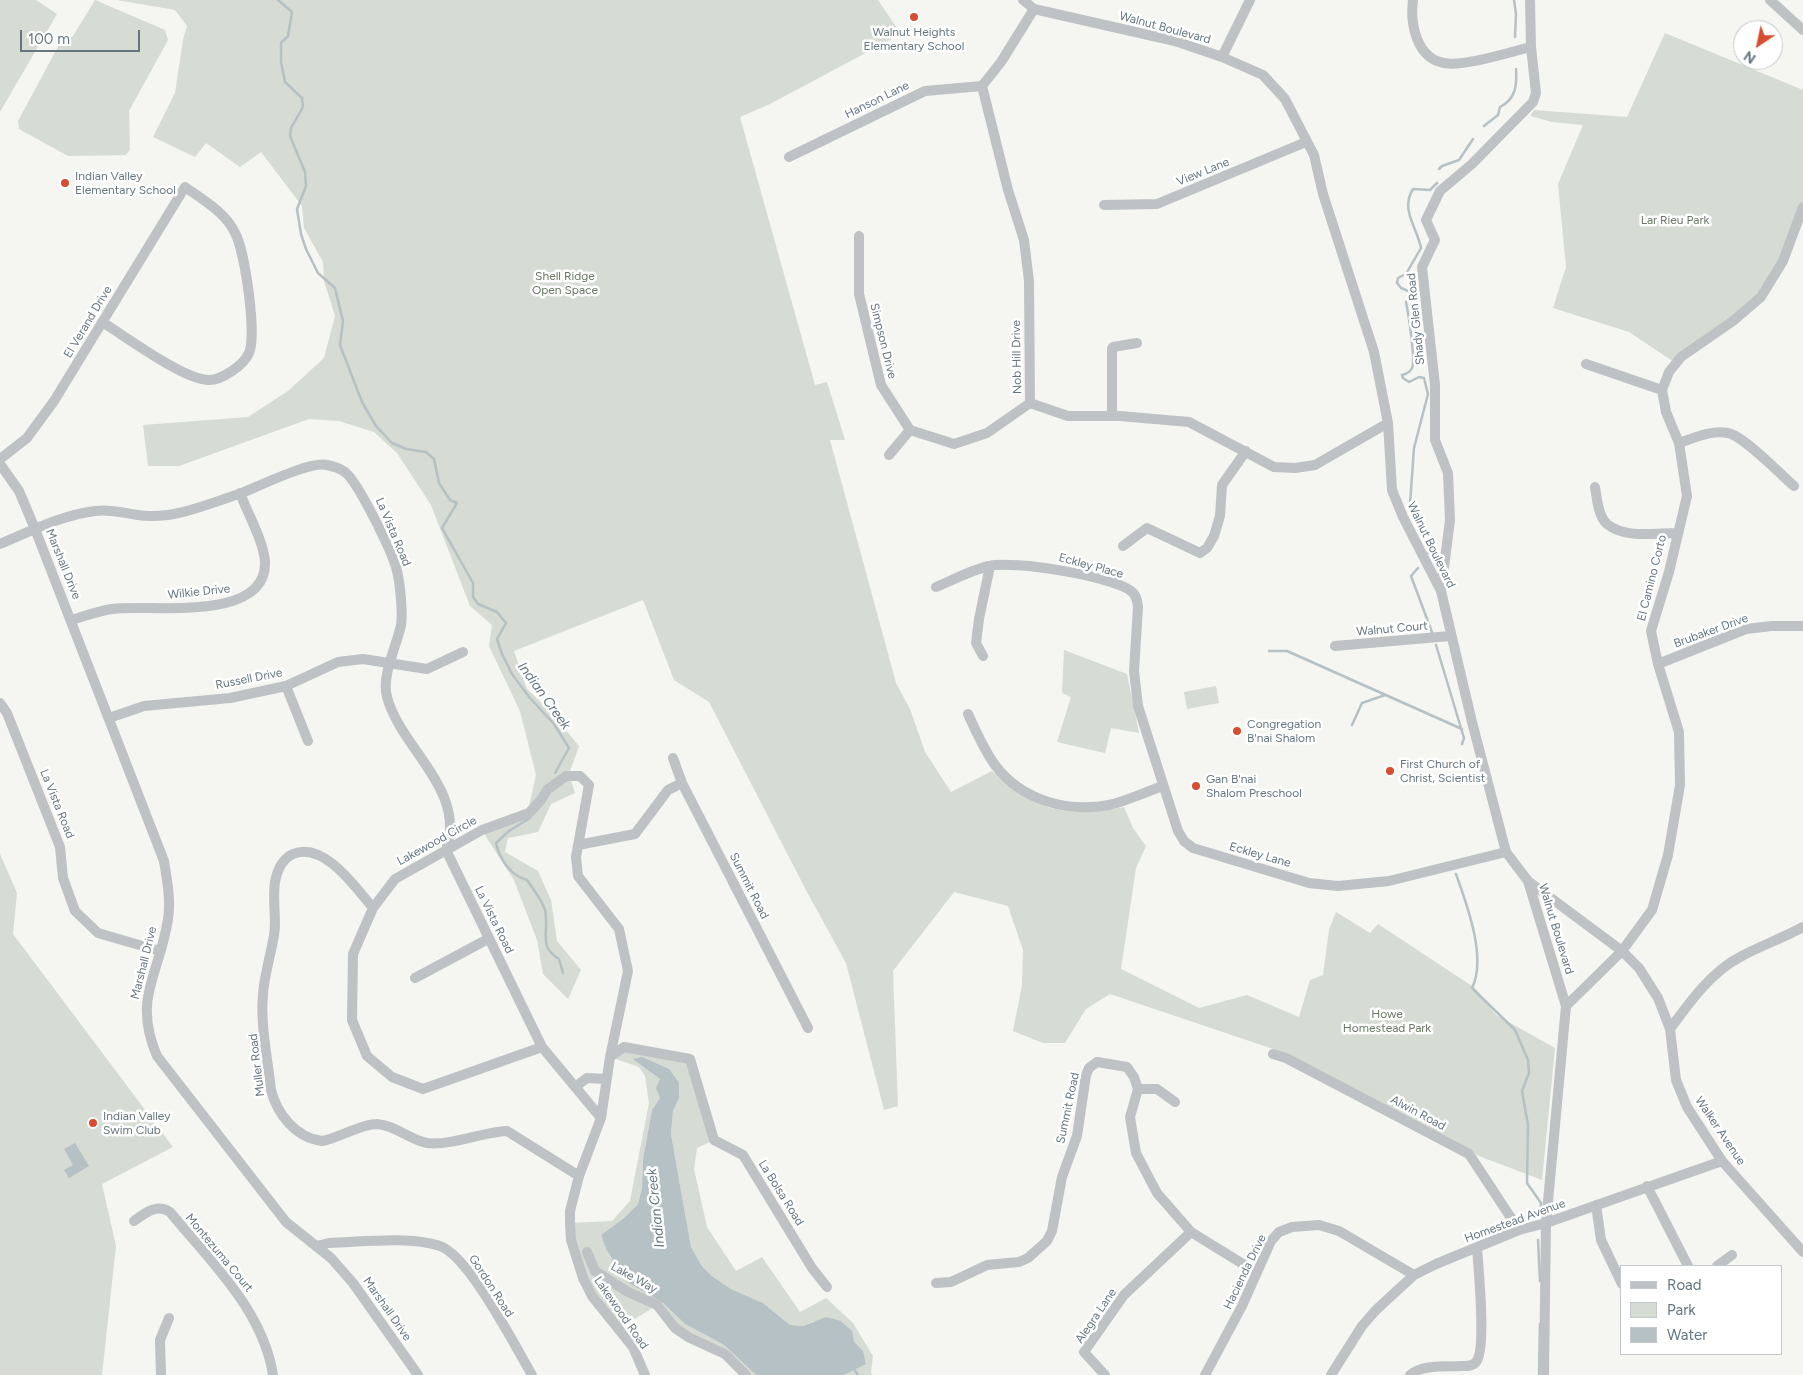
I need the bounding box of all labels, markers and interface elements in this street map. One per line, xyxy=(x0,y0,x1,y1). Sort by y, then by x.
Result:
street label: Walnut Boulevard xyxy=(1118,9,1212,47)
marker: Walnut Heights Elementary School xyxy=(908,11,920,23)
scale bar xyxy=(22,20,142,52)
north arrow xyxy=(1733,20,1783,70)
place label: Walnut Heights Elementary School xyxy=(864,25,964,53)
text: 100 m xyxy=(28,30,70,48)
text: N xyxy=(1741,47,1759,67)
street label: Hanson Lane xyxy=(843,78,911,122)
street label: View Lane xyxy=(1175,155,1231,189)
place label: Indian Valley Elementary School xyxy=(75,169,176,197)
marker: Indian Valley Elementary School xyxy=(59,177,71,189)
park label: Lar Rieu Park xyxy=(1641,213,1709,227)
park label: Shell Ridge Open Space xyxy=(532,269,598,297)
street label: Shady Glen Road xyxy=(1404,272,1428,366)
street label: El Verand Drive xyxy=(61,283,115,361)
street label: Simpson Drive xyxy=(867,302,899,380)
street label: Nob Hill Drive xyxy=(1009,320,1025,394)
street label: La Vista Road xyxy=(372,495,414,569)
street label: Walnut Boulevard xyxy=(1404,500,1458,590)
street label: Marshall Drive xyxy=(42,527,84,601)
street label: El Camino Corto xyxy=(1634,533,1670,623)
street label: Eckley Place xyxy=(1057,550,1125,582)
street label: Wilkie Drive xyxy=(167,582,231,602)
street label: Brubaker Drive xyxy=(1672,611,1750,651)
street label: Walnut Court xyxy=(1356,619,1428,639)
water label: Indian Creek xyxy=(514,659,574,733)
street label: Russell Drive xyxy=(214,665,284,693)
place label: Congregation B'nai Shalom xyxy=(1247,717,1321,745)
marker: Congregation B'nai Shalom xyxy=(1231,725,1243,737)
place label: First Church of Christ, Scientist xyxy=(1400,757,1485,785)
marker: First Church of Christ, Scientist xyxy=(1384,765,1396,777)
street label: La Vista Road xyxy=(37,767,77,841)
place label: Gan B'nai Shalom Preschool xyxy=(1206,772,1302,800)
marker: Gan B'nai Shalom Preschool xyxy=(1190,780,1202,792)
street label: Lakewood Circle xyxy=(395,813,479,869)
street label: Eckley Lane xyxy=(1228,839,1292,871)
street label: Summit Road xyxy=(726,850,772,922)
street label: Walnut Boulevard xyxy=(1535,882,1577,976)
street label: La Vista Road xyxy=(471,884,517,956)
street label: Marshall Drive xyxy=(128,925,160,1001)
park label: Howe Homestead Park xyxy=(1343,1007,1431,1035)
street label: Muller Road xyxy=(246,1033,268,1097)
street label: Summit Road xyxy=(1053,1071,1083,1145)
street label: Alwin Road xyxy=(1388,1093,1448,1133)
street label: Walker Avenue xyxy=(1692,1094,1748,1168)
place label: Indian Valley Swim Club xyxy=(103,1109,170,1137)
marker: Indian Valley Swim Club xyxy=(87,1117,99,1129)
street label: La Bolsa Road xyxy=(755,1158,807,1228)
water label: Indian Creek xyxy=(643,1168,669,1248)
street label: Homestead Avenue xyxy=(1463,1196,1567,1246)
street label: Montezuma Court xyxy=(182,1211,256,1295)
street label: Hacienda Drive xyxy=(1221,1232,1269,1312)
street label: Gordon Road xyxy=(466,1252,516,1320)
street label: Lake Way xyxy=(608,1259,660,1297)
legend xyxy=(1620,1265,1783,1355)
street label: Marshall Drive xyxy=(360,1274,414,1344)
street label: Lakewood Road xyxy=(591,1274,651,1352)
text: Road xyxy=(1667,1276,1702,1294)
street label: Alegra Lane xyxy=(1072,1286,1120,1346)
text: Park xyxy=(1667,1301,1696,1319)
text: Water xyxy=(1667,1326,1707,1344)

